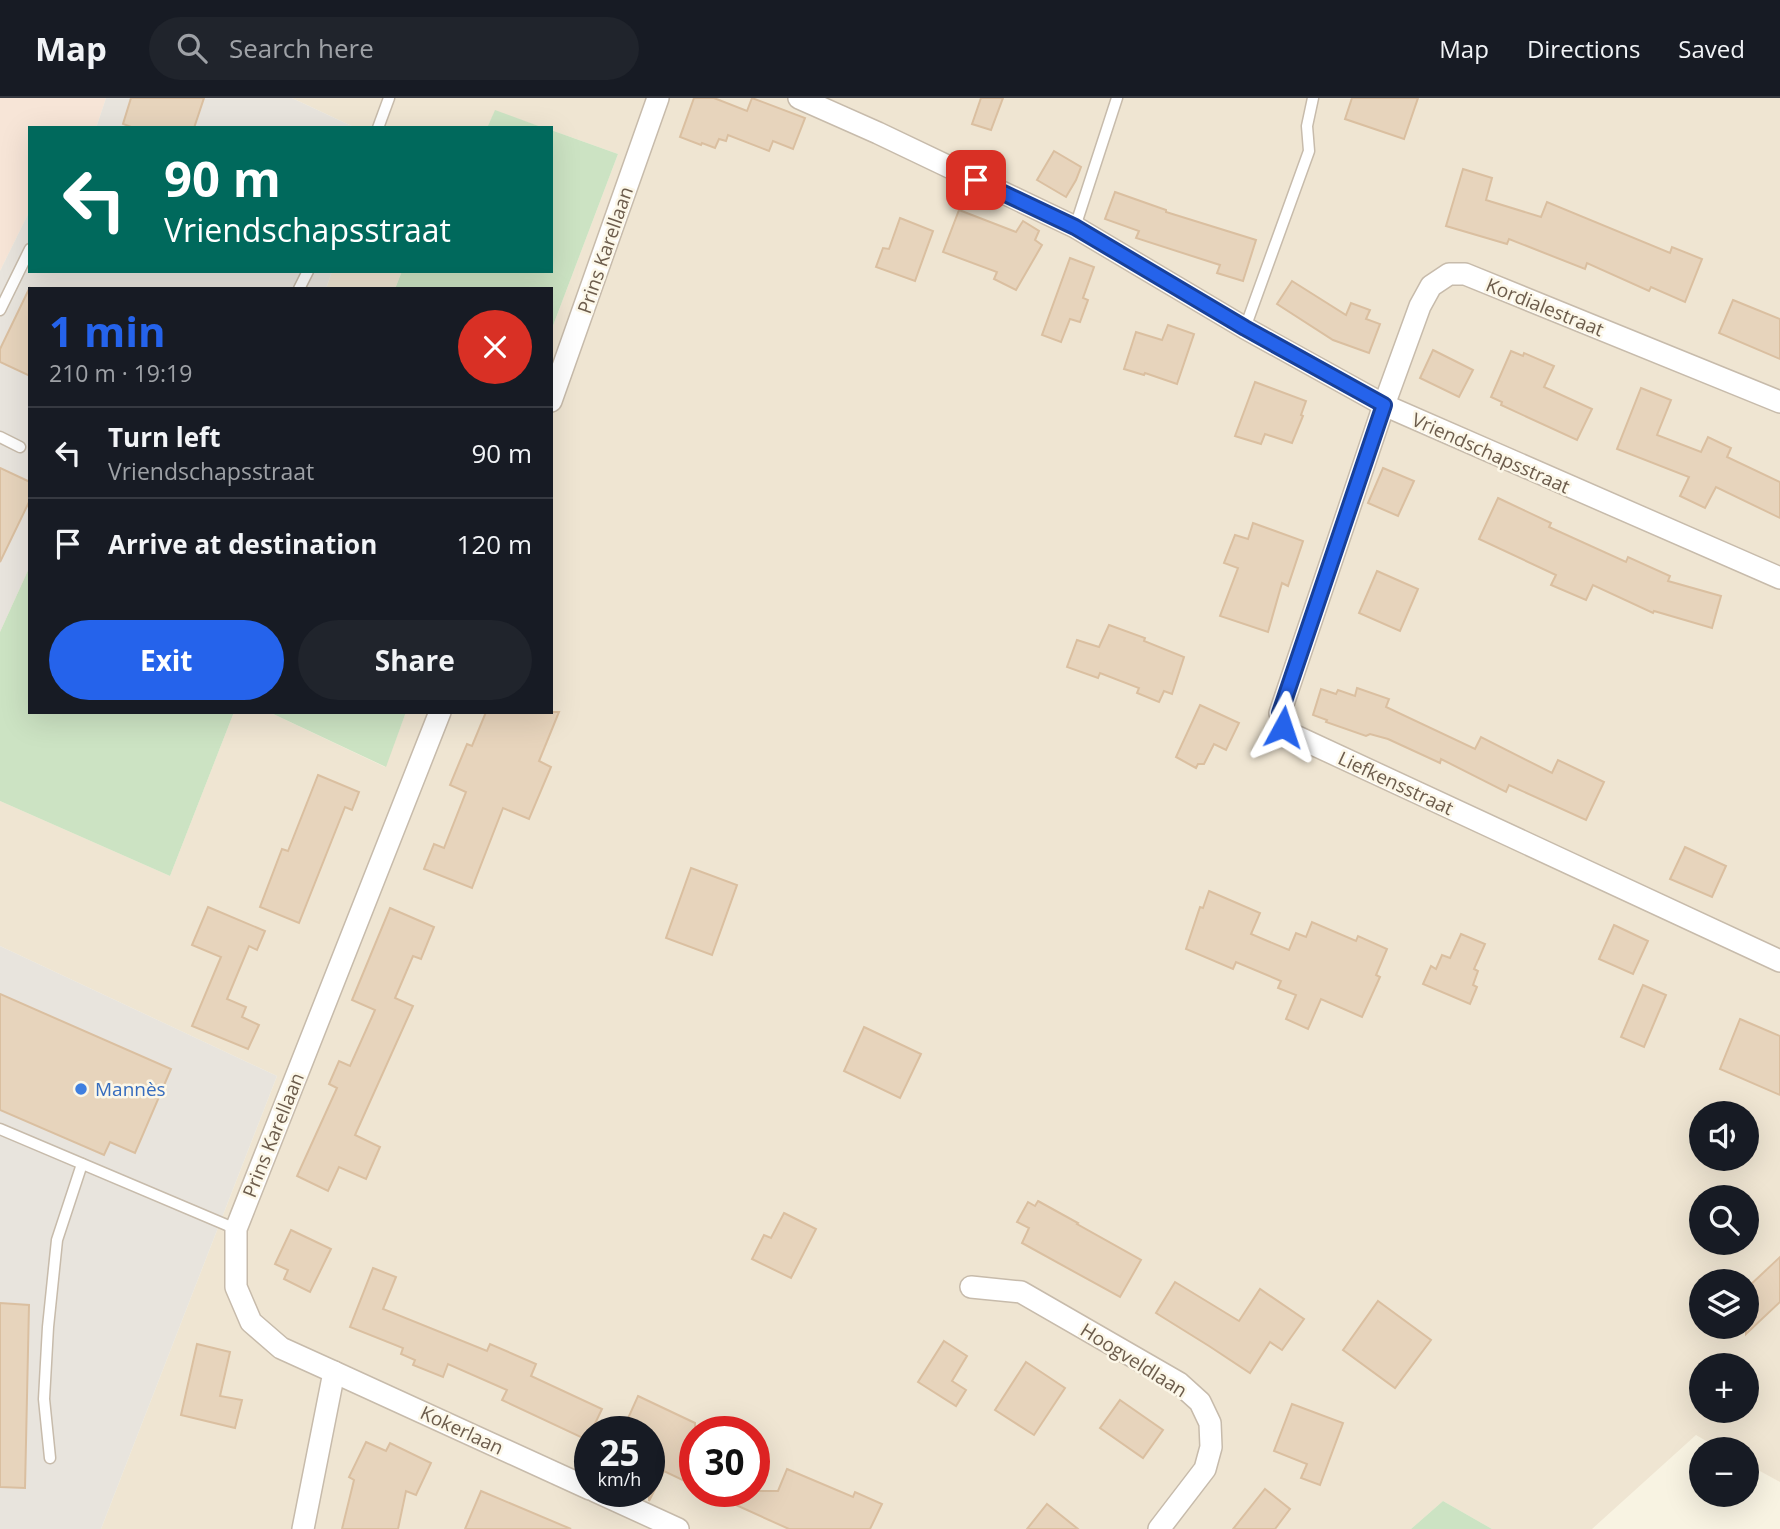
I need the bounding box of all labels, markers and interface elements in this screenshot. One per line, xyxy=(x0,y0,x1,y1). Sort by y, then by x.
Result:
search box xyxy=(149,17,639,80)
text: Map xyxy=(35,26,107,71)
icon: search xyxy=(173,29,211,67)
text: Search here xyxy=(229,30,374,66)
text: Map xyxy=(1439,32,1489,65)
text: Directions xyxy=(1527,32,1640,65)
text: Saved xyxy=(1678,32,1745,65)
text: 90 m xyxy=(164,145,281,211)
pin xyxy=(946,150,1006,210)
icon: left xyxy=(49,154,140,245)
icon: arrive xyxy=(957,161,995,199)
street label: Prins Karellaan xyxy=(571,183,639,317)
text: Vriendschapsstraat xyxy=(164,208,451,251)
street label: Kordialestraat xyxy=(1482,272,1608,343)
text: 1 min xyxy=(49,302,166,359)
button: close xyxy=(458,310,532,384)
text: 210 m · 19:19 xyxy=(49,357,192,389)
street label: Vriendschapsstraat xyxy=(1408,406,1574,500)
text: Turn left xyxy=(108,419,220,455)
icon: left xyxy=(49,434,87,472)
text: 90 m xyxy=(471,435,532,471)
text: Vriendschapsstraat xyxy=(108,455,314,487)
icon: arrive xyxy=(49,525,87,563)
text: Arrive at destination xyxy=(108,526,377,562)
text: 120 m xyxy=(457,526,532,562)
button: Exit xyxy=(49,620,284,700)
button: Share xyxy=(298,620,532,700)
position arrow xyxy=(1246,690,1320,764)
street label: Liefkensstraat xyxy=(1334,745,1458,821)
street label: Prins Karellaan xyxy=(236,1069,310,1201)
place label: Mannès xyxy=(95,1076,166,1102)
marker: Mannès xyxy=(73,1081,89,1097)
map controls xyxy=(1689,1101,1759,1507)
button: sound xyxy=(1689,1101,1759,1171)
button: search xyxy=(1689,1185,1759,1255)
button: layers xyxy=(1689,1269,1759,1339)
street label: Hoogveldlaan xyxy=(1076,1317,1192,1403)
button: + xyxy=(1689,1353,1759,1423)
street label: Kokerlaan xyxy=(416,1399,508,1461)
speed limit sign: 30 xyxy=(679,1416,770,1507)
text: 25 xyxy=(599,1429,640,1476)
button: − xyxy=(1689,1437,1759,1507)
text: km/h xyxy=(598,1467,641,1491)

